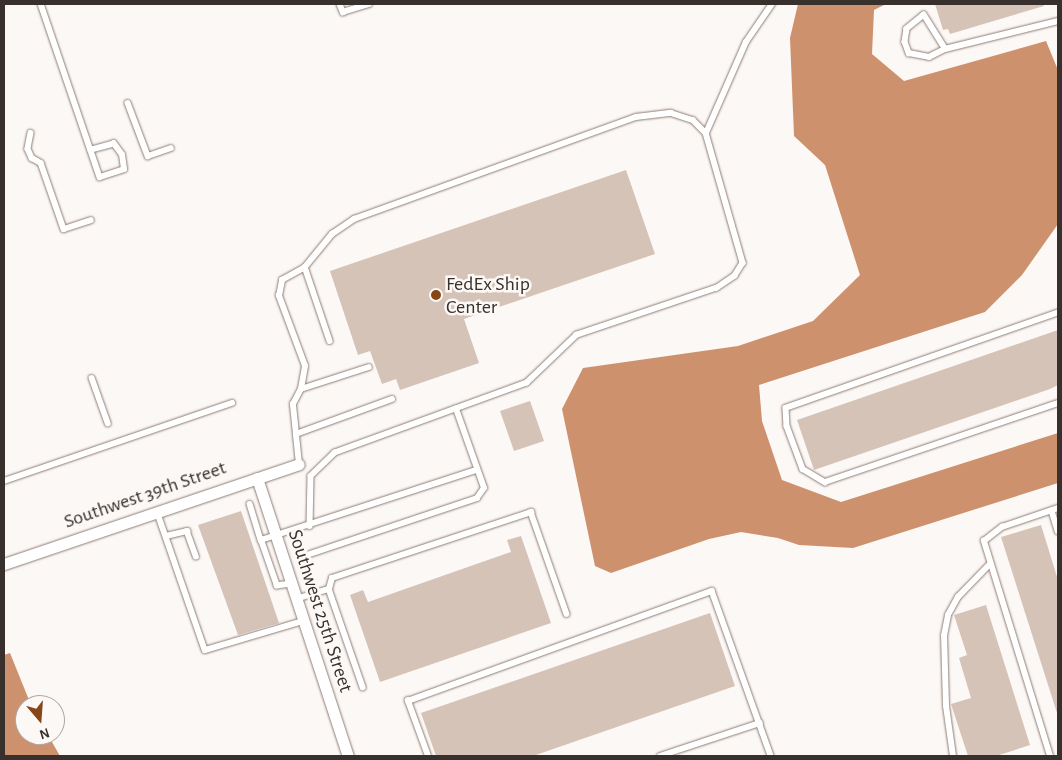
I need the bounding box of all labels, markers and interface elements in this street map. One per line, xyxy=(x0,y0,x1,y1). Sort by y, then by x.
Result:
place label: FedEx Ship Center xyxy=(446,272,530,319)
marker: FedEx Ship Center xyxy=(430,289,442,301)
street label: Southwest 39th Street xyxy=(61,456,229,534)
street label: Southwest 25th Street xyxy=(282,527,358,695)
north arrow xyxy=(15,695,65,745)
text: N xyxy=(38,725,51,741)

